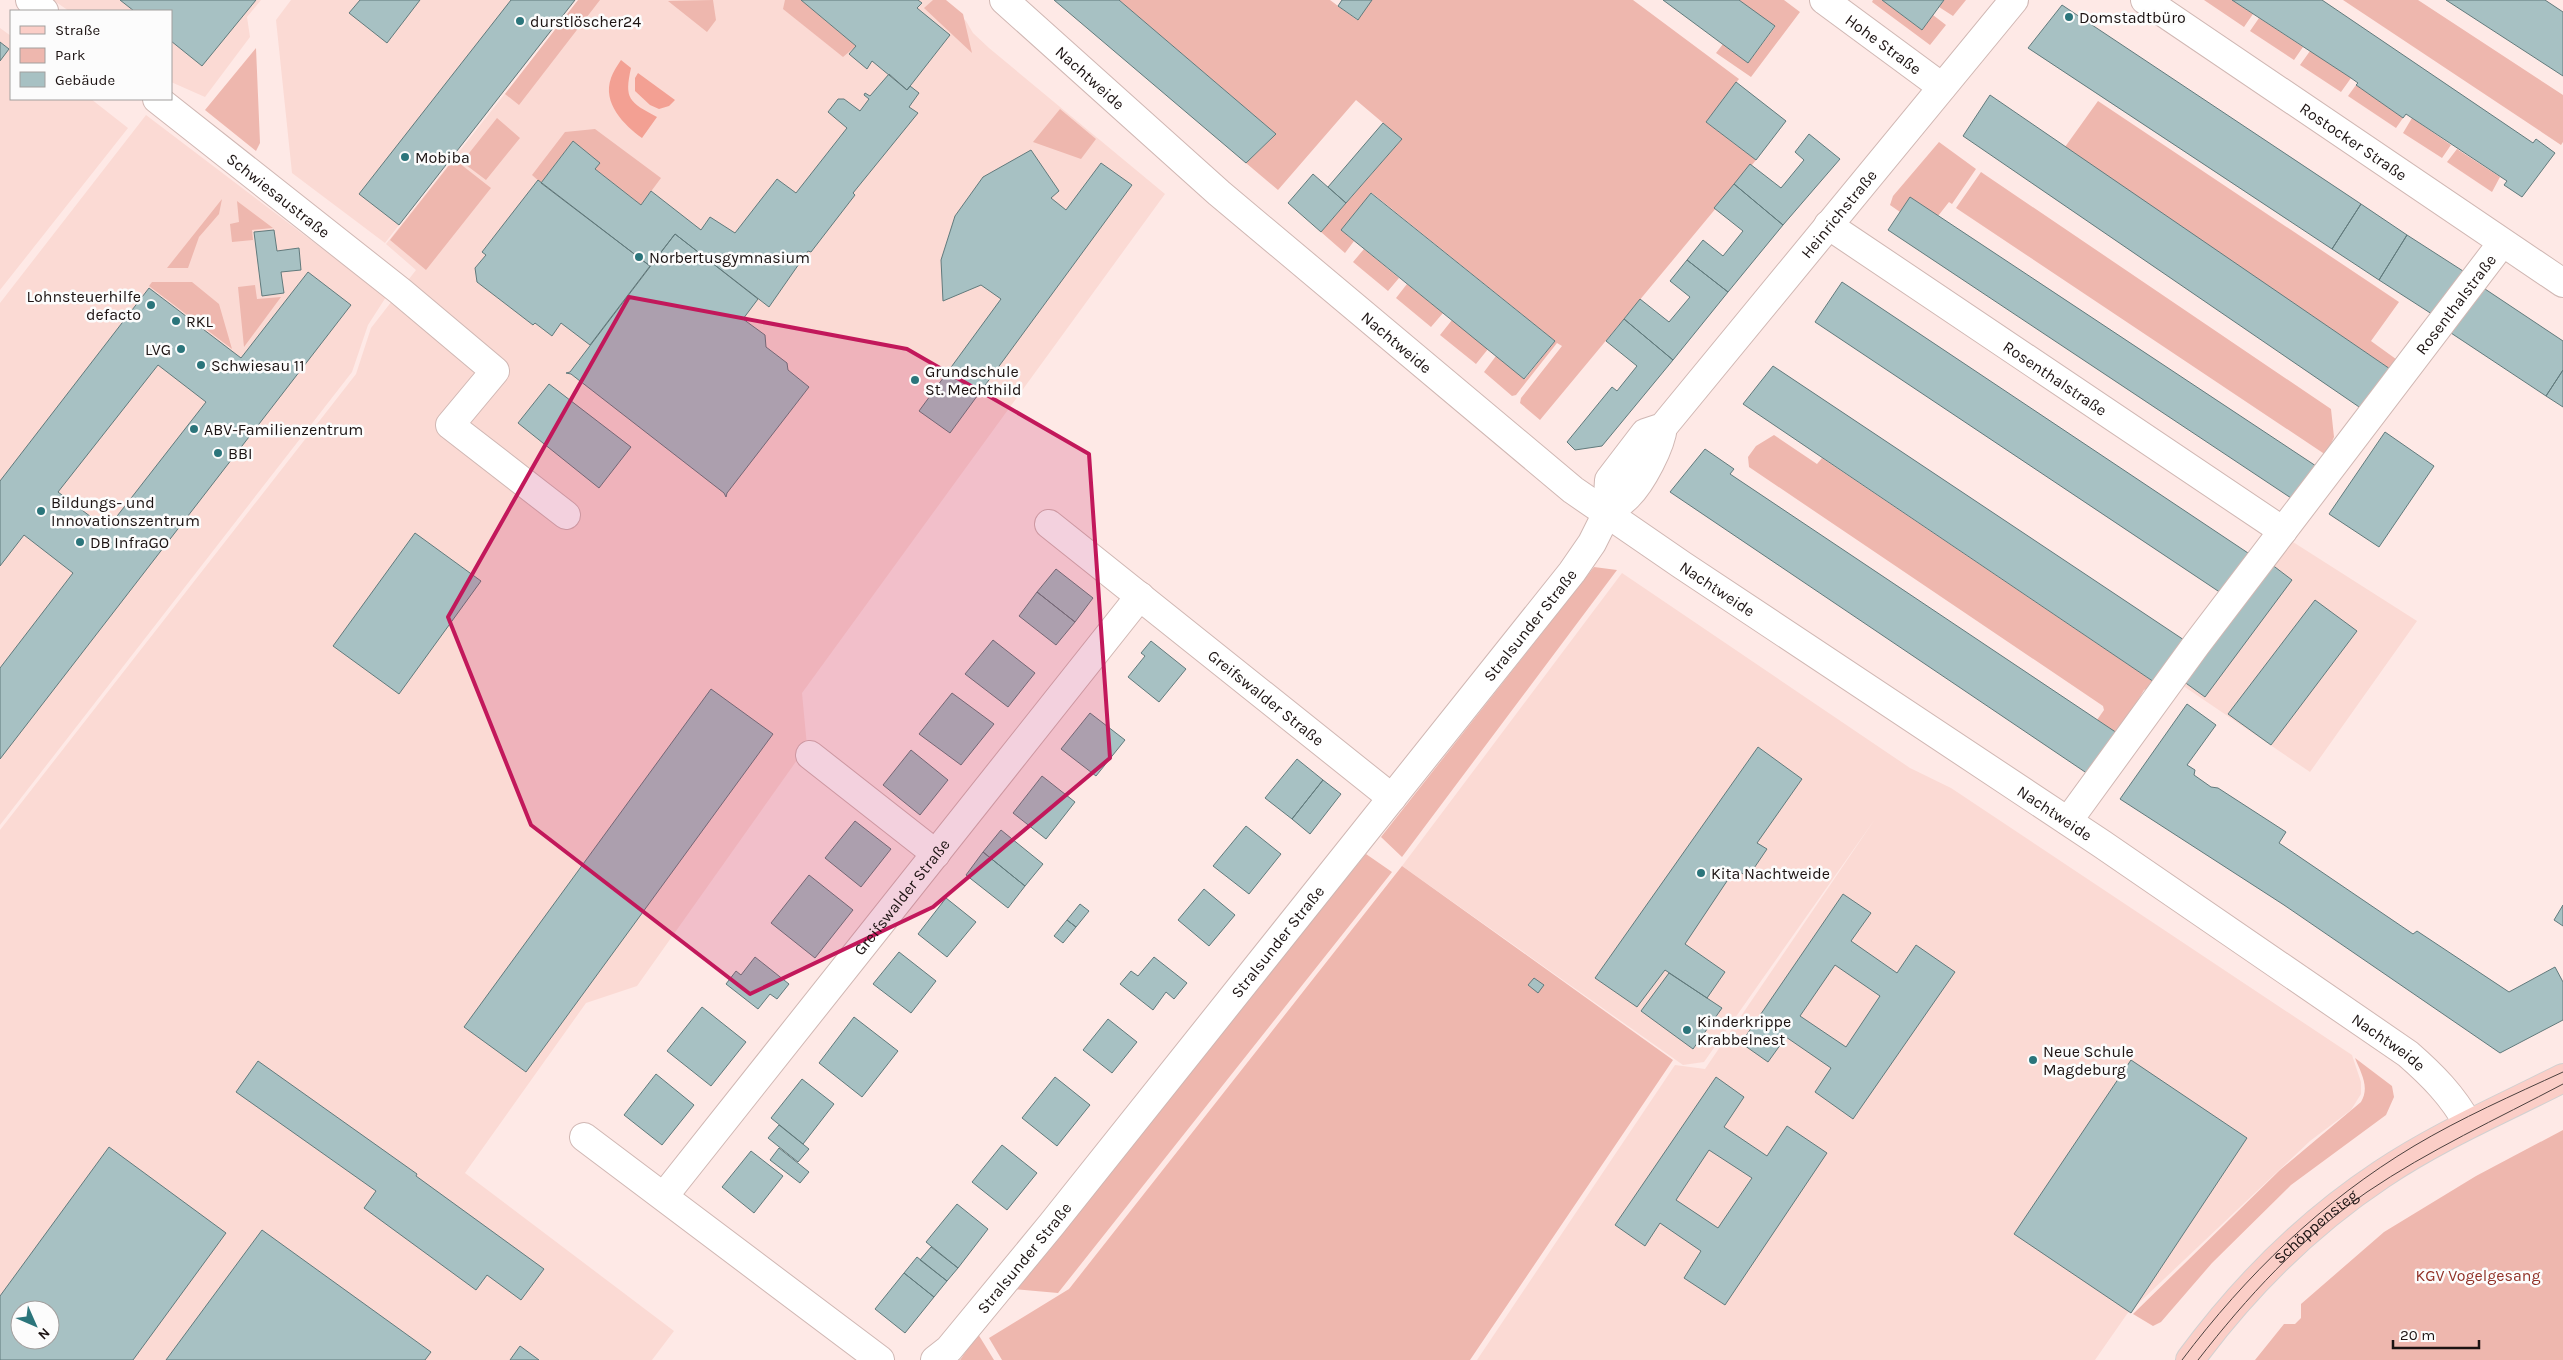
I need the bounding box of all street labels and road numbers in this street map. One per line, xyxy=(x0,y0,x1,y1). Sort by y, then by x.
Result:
street label: Hohe Straße xyxy=(1842,10,1925,78)
street label: Nachtweide xyxy=(1052,42,1129,113)
street label: Rostocker Straße xyxy=(2296,98,2411,184)
street label: Schwiesaustraße xyxy=(223,149,334,242)
street label: Heinrichstraße xyxy=(1796,165,1880,262)
street label: Rosenthalstraße xyxy=(2411,250,2500,358)
street label: Nachtweide xyxy=(1358,307,1436,377)
street label: Rosenthalstraße xyxy=(2000,336,2111,420)
street label: Nachtweide xyxy=(1676,557,1759,620)
street label: Stralsunder Straße xyxy=(1479,565,1580,685)
street label: Greifswalder Straße xyxy=(1204,645,1328,750)
street label: Nachtweide xyxy=(2014,781,2096,844)
street label: Greifswalder Straße xyxy=(849,835,953,959)
street label: Stralsunder Straße xyxy=(1227,882,1328,1002)
street label: Nachtweide xyxy=(2348,1009,2430,1075)
street label: Schöppensteg xyxy=(2269,1185,2361,1267)
street label: Stralsunder Straße xyxy=(973,1198,1075,1317)

